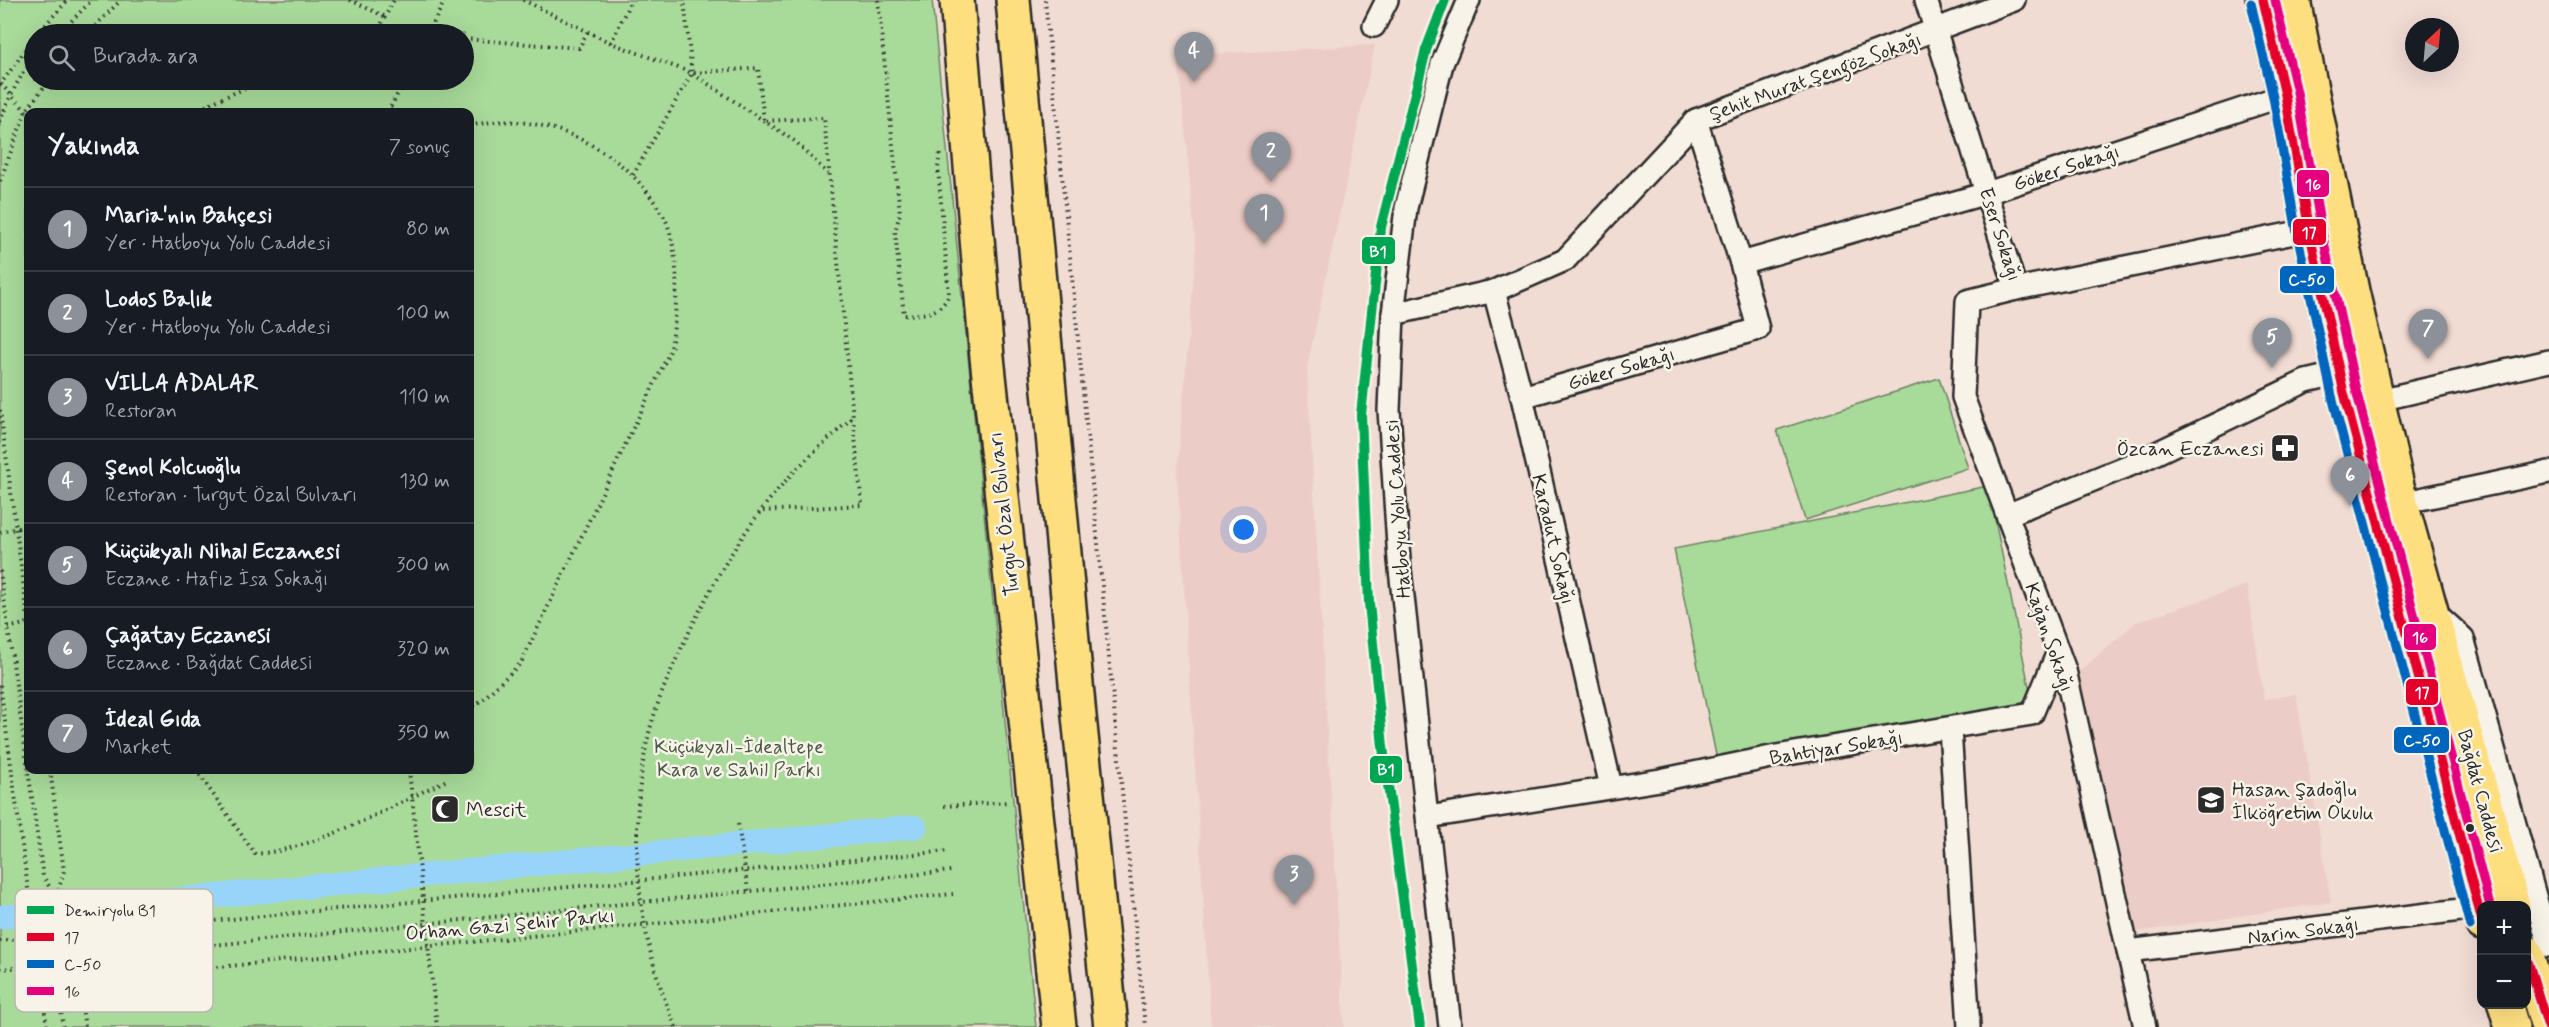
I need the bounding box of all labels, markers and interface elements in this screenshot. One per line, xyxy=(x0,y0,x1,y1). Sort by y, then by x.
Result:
north arrow xyxy=(2405,18,2459,72)
search box xyxy=(24,24,474,90)
street label: Şehit Murat Şengöz Sokağı xyxy=(1706,26,1926,130)
pin: 4 xyxy=(1174,32,1214,82)
icon: search xyxy=(45,41,78,74)
text: Burada ara xyxy=(93,43,198,71)
text: Yakında xyxy=(48,130,140,164)
pin: 2 xyxy=(1252,132,1290,182)
text: 7 sonuç xyxy=(389,134,450,161)
street label: Göker Sokağı xyxy=(2010,139,2123,198)
line badge: 16 xyxy=(2296,169,2330,198)
text: 16 xyxy=(2305,175,2321,196)
street label: Eser Sokağı xyxy=(1972,184,2027,285)
pin: 1 xyxy=(1244,194,1284,244)
text: Maria'nın Bahçesi xyxy=(105,202,272,230)
text: 1 xyxy=(63,216,72,243)
text: 80 m xyxy=(406,216,450,243)
line badge: 17 xyxy=(2292,218,2327,246)
text: 17 xyxy=(2301,223,2317,244)
text: Yer · Hatboyu Yolu Caddesi xyxy=(105,230,331,257)
line badge: B1 xyxy=(1361,236,1396,265)
text: B1 xyxy=(1369,242,1387,263)
line badge: C-50 xyxy=(2279,265,2335,294)
text: C-50 xyxy=(2288,270,2326,291)
text: Lodos Balık xyxy=(105,286,212,314)
text: 2 xyxy=(63,300,72,327)
text: 100 m xyxy=(396,300,450,327)
pin: 7 xyxy=(2408,310,2448,359)
text: Yer · Hatboyu Yolu Caddesi xyxy=(105,314,331,341)
pin: 5 xyxy=(2252,318,2292,368)
street label: Göker Sokağı xyxy=(1565,341,1678,398)
text: VILLA ADALAR xyxy=(105,370,258,398)
text: 3 xyxy=(63,384,72,411)
text: 110 m xyxy=(399,384,450,411)
text: Restoran xyxy=(105,398,177,425)
street label: Hatboyu Yolu Caddesi xyxy=(1379,419,1418,599)
street label: Turgut Özal Bulvarı xyxy=(982,430,1028,597)
pharmacy icon: Özcan Eczanesi xyxy=(2269,432,2301,464)
place label: Özcan Eczanesi xyxy=(2117,436,2264,463)
text: Şenol Kolcuoğlu xyxy=(105,454,240,482)
pin: 6 xyxy=(2330,456,2370,506)
text: 4 xyxy=(62,468,73,495)
text: 130 m xyxy=(399,468,450,495)
street label: Karadut Sokağı xyxy=(1524,472,1581,607)
text: Restoran · Turgut Özal Bulvarı xyxy=(105,482,357,509)
your location xyxy=(1229,515,1258,544)
text: Küçükyalı Nihal Eczanesi xyxy=(105,538,340,566)
text: 5 xyxy=(62,552,74,579)
text: 300 m xyxy=(396,552,450,579)
text: Eczane · Hafız İsa Sokağı xyxy=(105,566,328,593)
street label: Kağan Sokağı xyxy=(2017,579,2080,696)
text: Çağatay Eczanesi xyxy=(105,622,271,650)
line badge: 16 xyxy=(2403,623,2437,651)
text: 16 xyxy=(2412,628,2428,649)
text: 6 xyxy=(62,636,73,663)
text: 320 m xyxy=(397,636,450,663)
text: Eczane · Bağdat Caddesi xyxy=(105,650,313,677)
line badge: 17 xyxy=(2405,678,2439,706)
text: 17 xyxy=(2414,683,2430,704)
text: İdeal Gıda xyxy=(105,706,201,734)
text: 7 xyxy=(61,720,74,747)
text: 350 m xyxy=(397,720,450,747)
street label: Bahtiyar Sokağı xyxy=(1768,725,1905,772)
line badge: C-50 xyxy=(2393,726,2450,754)
street label: Bağdat Caddesi xyxy=(2450,726,2509,856)
text: C-50 xyxy=(2403,731,2441,752)
text: Market xyxy=(105,734,172,761)
park label: Küçükyalı-İdealtepe Kara ve Sahil Parkı xyxy=(654,734,824,784)
line badge: B1 xyxy=(1369,755,1403,784)
text: B1 xyxy=(1377,760,1395,781)
place label: Hasan Şadoğlu İlköğretim Okulu xyxy=(2232,777,2374,827)
school or university icon: Hasan Şadoğlu İlköğretim Okulu xyxy=(2195,784,2227,816)
mosque icon: Mescit xyxy=(429,793,461,825)
place label: Mescit xyxy=(466,797,527,824)
unlabelled marker xyxy=(2464,822,2476,834)
pin: 3 xyxy=(1274,856,1314,905)
legend xyxy=(15,889,213,1012)
text: Demiryolu B1 xyxy=(64,901,156,922)
map controls xyxy=(2477,901,2531,1009)
button: + xyxy=(2477,901,2531,955)
street label: Orhan Gazi Şehir Parkı xyxy=(404,903,616,948)
street label: Narin Sokağı xyxy=(2246,911,2360,952)
text: 17 xyxy=(64,928,79,949)
text: C-50 xyxy=(64,955,101,976)
button: − xyxy=(2477,955,2531,1009)
text: 16 xyxy=(64,982,80,1003)

